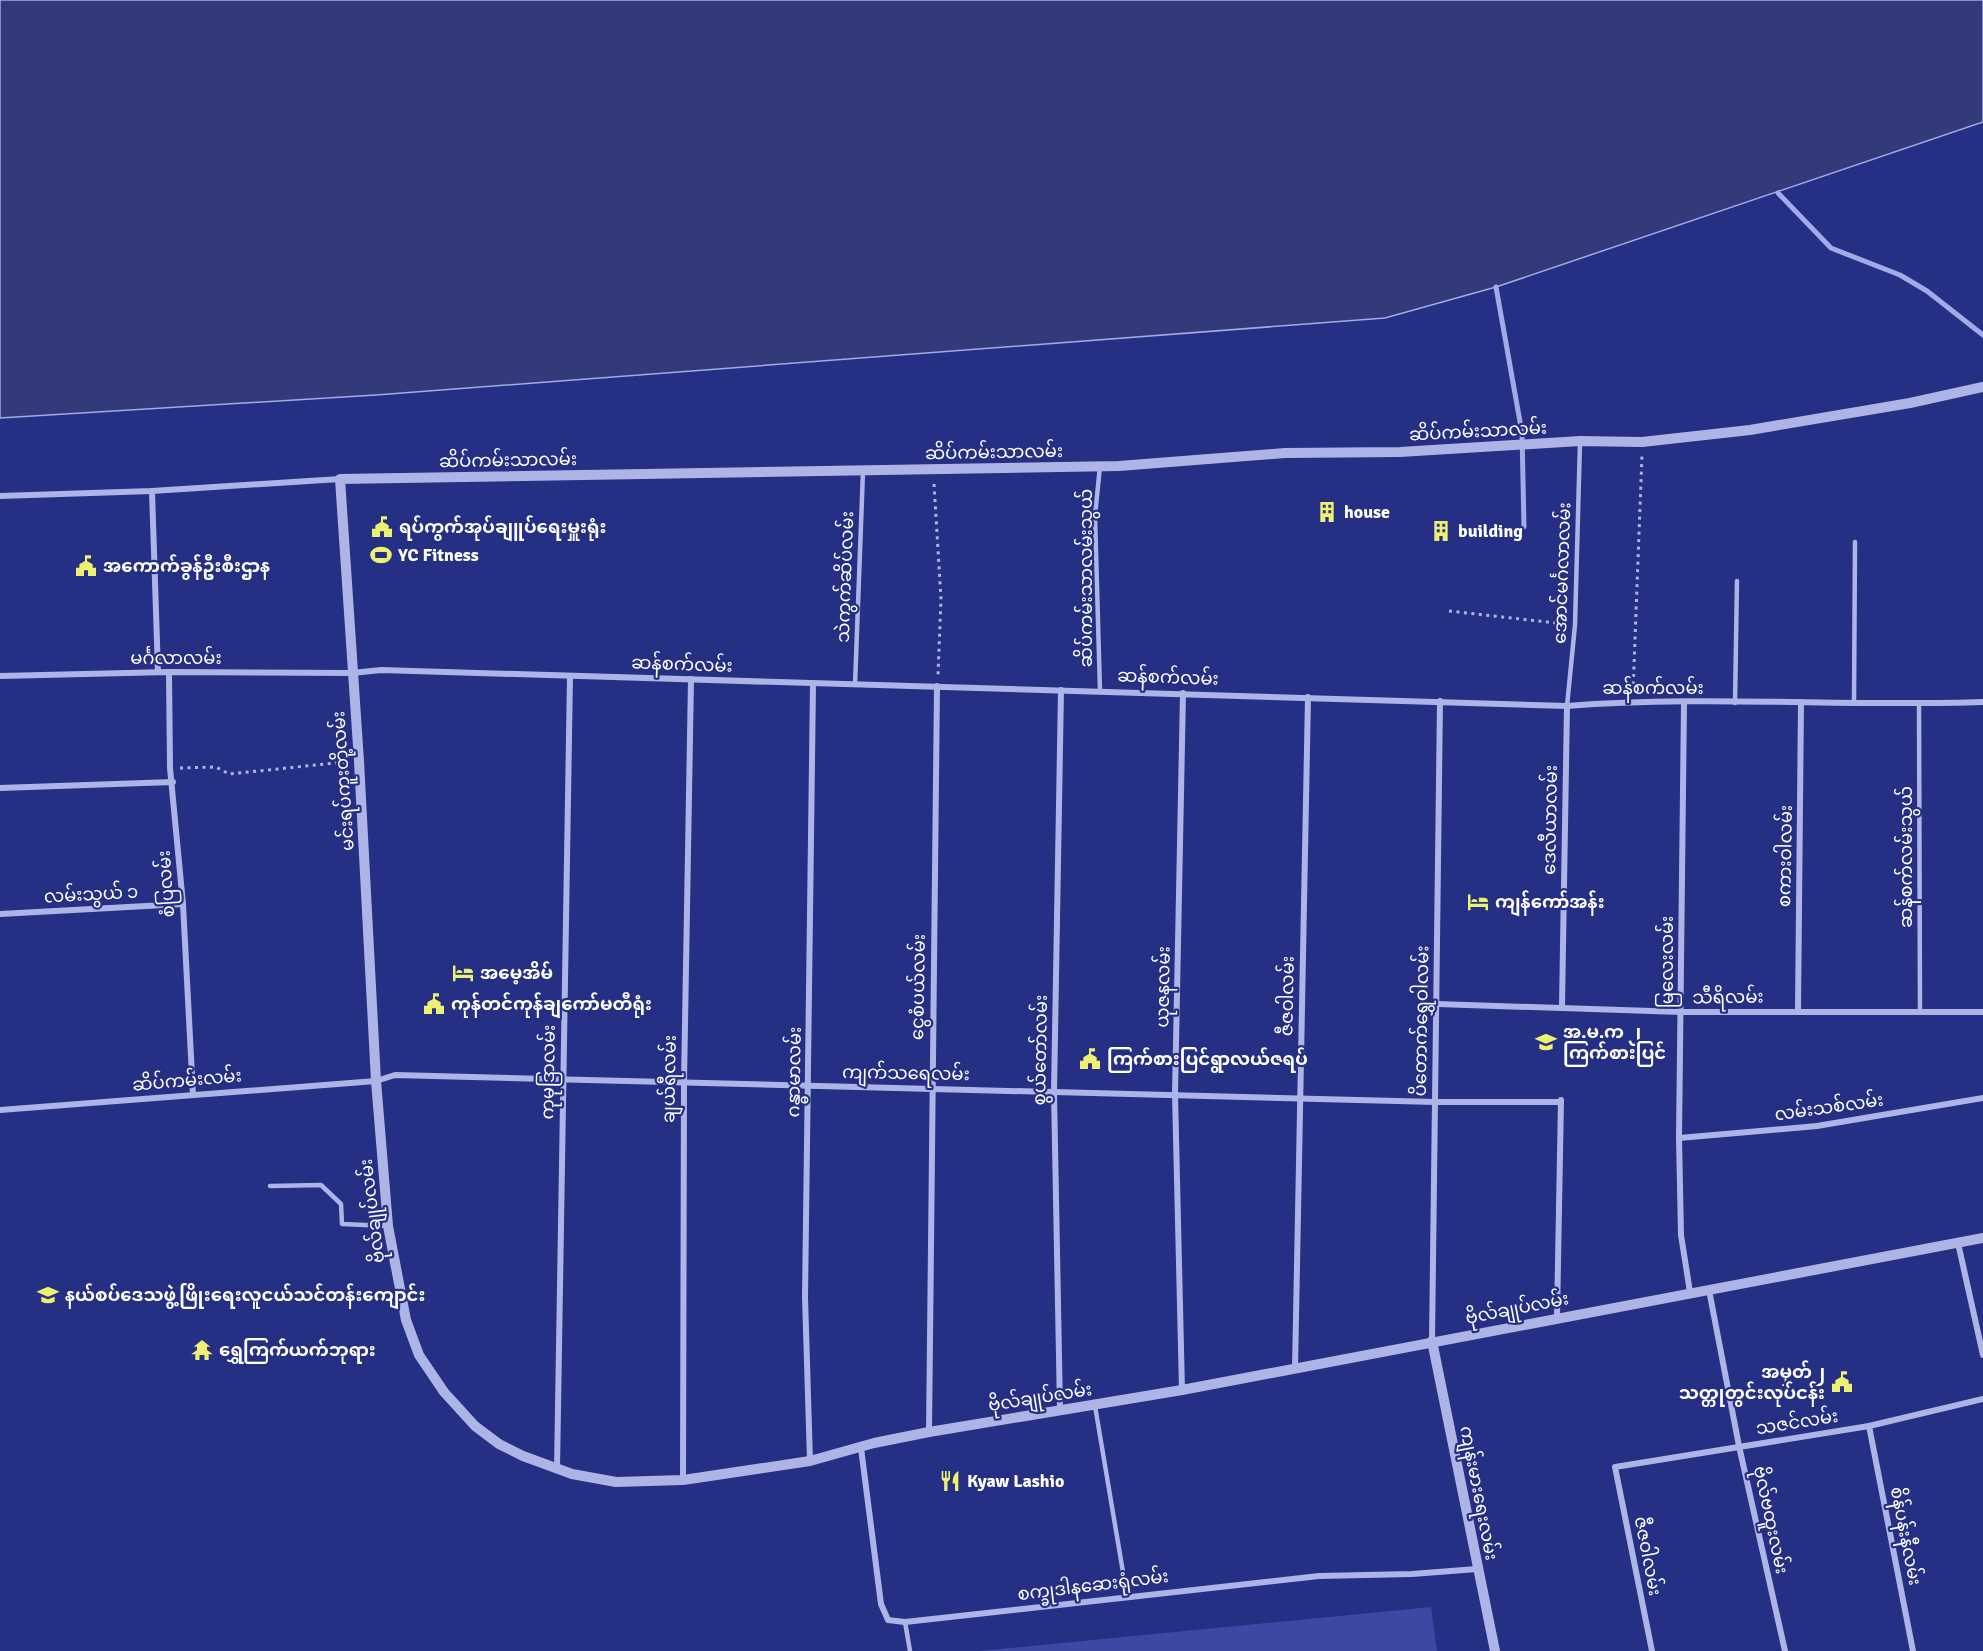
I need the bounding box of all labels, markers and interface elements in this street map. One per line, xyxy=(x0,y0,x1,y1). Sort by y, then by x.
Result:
street label: ဆိပ်ကမ်းသာလမ်း xyxy=(1408,413,1548,446)
street label: ဆိပ်ကမ်းသာလမ်း xyxy=(925,437,1063,464)
street label: ဆိပ်ကမ်းသာလမ်း xyxy=(439,445,577,472)
street label: ဆိပ်ကမ်းသာလမ်းသွယ် xyxy=(1072,489,1101,667)
building icon: house xyxy=(1315,500,1339,524)
place label: house xyxy=(1344,501,1390,523)
street label: အောင်မင်္ဂလာလမ်း xyxy=(1547,502,1575,644)
street label: သဲကွက်ဆိပ်လမ်း xyxy=(829,511,862,643)
public building icon: ရပ်ကွက်အုပ်ချူပ်ရေးမှူးရုံး xyxy=(370,515,394,539)
place label: ရပ်ကွက်အုပ်ချူပ်ရေးမှူးရုံး xyxy=(399,515,606,542)
building icon: building xyxy=(1429,519,1453,543)
place label: building xyxy=(1458,520,1523,542)
sports icon: YC Fitness xyxy=(369,543,393,567)
place label: YC Fitness xyxy=(397,544,479,566)
public building icon: အကောက်ခွန်ဦးစီးဌာန xyxy=(74,554,98,578)
place label: အကောက်ခွန်ဦးစီးဌာန xyxy=(103,554,270,580)
street label: မင်္ဂလာလမ်း xyxy=(130,645,222,669)
street label: ဆန်စက်လမ်း xyxy=(631,649,733,681)
street label: ဆန်စက်လမ်း xyxy=(1117,662,1219,694)
street label: ဆန်စက်လမ်း xyxy=(1602,675,1704,703)
street label: မင်းရပ်ကူးတို့လမ်း xyxy=(324,710,363,852)
street label: ဒေလီယာလမ်း xyxy=(1535,765,1562,875)
street label: ဆန်စက်လမ်းသွယ် xyxy=(1893,786,1921,928)
street label: စကားဝါလမ်း xyxy=(1771,805,1797,907)
street label: စံပြလမ်း xyxy=(151,849,183,918)
street label: လမ်းသွယ် ၁ xyxy=(43,879,139,911)
hotel icon: ကျန်ကော်အန်း xyxy=(1466,890,1490,914)
place label: ကျန်ကော်အန်း xyxy=(1495,890,1605,917)
street label: မြလေးလမ်း xyxy=(1654,916,1682,1008)
street label: ငွေစံပယ်လမ်း xyxy=(904,934,934,1040)
street label: ပိတောက်ရွှေဝါလမ်း xyxy=(1406,945,1437,1097)
street label: ယုဇနလမ်း xyxy=(1149,946,1179,1028)
street label: ဇီဇဝါလမ်း xyxy=(1272,956,1299,1036)
hotel icon: အမေ့အိမ် xyxy=(451,961,475,985)
place label: အမေ့အိမ် xyxy=(480,961,553,985)
street label: သီရိလမ်း xyxy=(1692,982,1764,1013)
public building icon: ကုန်တင်ကုန်ချကော်မတီရုံး xyxy=(422,992,446,1016)
place label: ကုန်တင်ကုန်ချကော်မတီရုံး xyxy=(451,992,652,1019)
street label: စွယ်တော်လမ်း xyxy=(1026,994,1056,1106)
place label: အ.မ.က ၂ ကြက်စားပြင် xyxy=(1563,1021,1666,1067)
street label: ကုမုဒြာလမ်း xyxy=(534,1024,564,1120)
street label: ဂန္ဓာမာလမ်း xyxy=(780,1026,810,1118)
school or university icon: အ.မ.က ၂ ကြက်စားပြင် xyxy=(1534,1030,1558,1054)
street label: ချယ်ရီလမ်း xyxy=(654,1035,685,1123)
public building icon: ကြက်စားပြင်ရွာလယ်ဇရပ် xyxy=(1078,1047,1102,1071)
place label: ကြက်စားပြင်ရွာလယ်ဇရပ် xyxy=(1107,1047,1308,1073)
street label: ကျက်သရေလမ်း xyxy=(842,1059,970,1089)
street label: ဆိပ်ကမ်းလမ်း xyxy=(131,1061,243,1096)
street label: လမ်းသစ်လမ်း xyxy=(1773,1086,1885,1126)
street label: ဗိုလ်ချုပ်လမ်း xyxy=(352,1157,393,1265)
school or university icon: နယ်စပ်ဒေသဖွဲ့ဖြိုးရေးလူငယ်သင်တန်းကျောင်း xyxy=(36,1283,60,1307)
place label: နယ်စပ်ဒေသဖွဲ့ဖြိုးရေးလူငယ်သင်တန်းကျောင်း xyxy=(65,1283,425,1310)
street label: ဗိုလ်ချုပ်လမ်း xyxy=(1463,1284,1571,1333)
temple icon: ရွှေကြက်ယက်ဘုရား xyxy=(190,1338,214,1362)
place label: ရွှေကြက်ယက်ဘုရား xyxy=(219,1338,376,1364)
place label: အမှတ်၂ သတ္တုတွင်းလုပ်ငန်း xyxy=(1679,1360,1825,1407)
public building icon: အမှတ်၂ သတ္တုတွင်းလုပ်ငန်း xyxy=(1830,1370,1854,1394)
street label: ဗိုလ်ချုပ်လမ်း xyxy=(986,1375,1094,1420)
street label: သဇင်လမ်း xyxy=(1754,1403,1840,1439)
street label: ကျန်းမားရေးလမ်း xyxy=(1451,1424,1505,1563)
street label: ဗိုလ်ဗထူးလမ်း xyxy=(1745,1463,1796,1577)
restaurant icon: Kyaw Lashio xyxy=(938,1469,962,1493)
place label: Kyaw Lashio xyxy=(967,1470,1064,1492)
street label: စိန်ပန်းနီလမ်း xyxy=(1882,1484,1929,1588)
street label: ဇီဇဝါလမ်း xyxy=(1630,1514,1669,1597)
street label: စက္ခုဒါနဆေးရုံလမ်း xyxy=(1016,1563,1170,1610)

